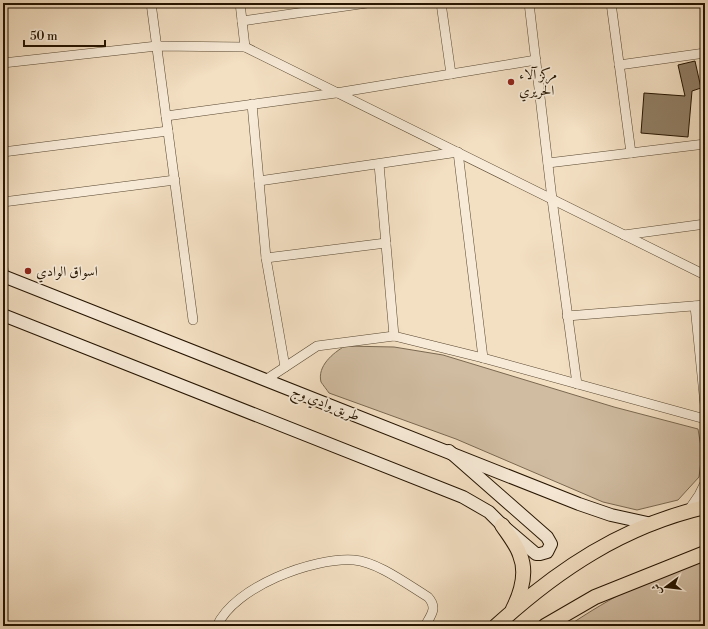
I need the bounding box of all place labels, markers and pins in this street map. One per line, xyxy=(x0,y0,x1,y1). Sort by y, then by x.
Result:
place label: مركز آلاء الحريري xyxy=(519,66,557,102)
marker: مركز آلاء الحريري xyxy=(506,77,516,87)
place label: اسواق الوادي xyxy=(36,263,98,283)
marker: اسواق الوادي xyxy=(23,266,33,276)

